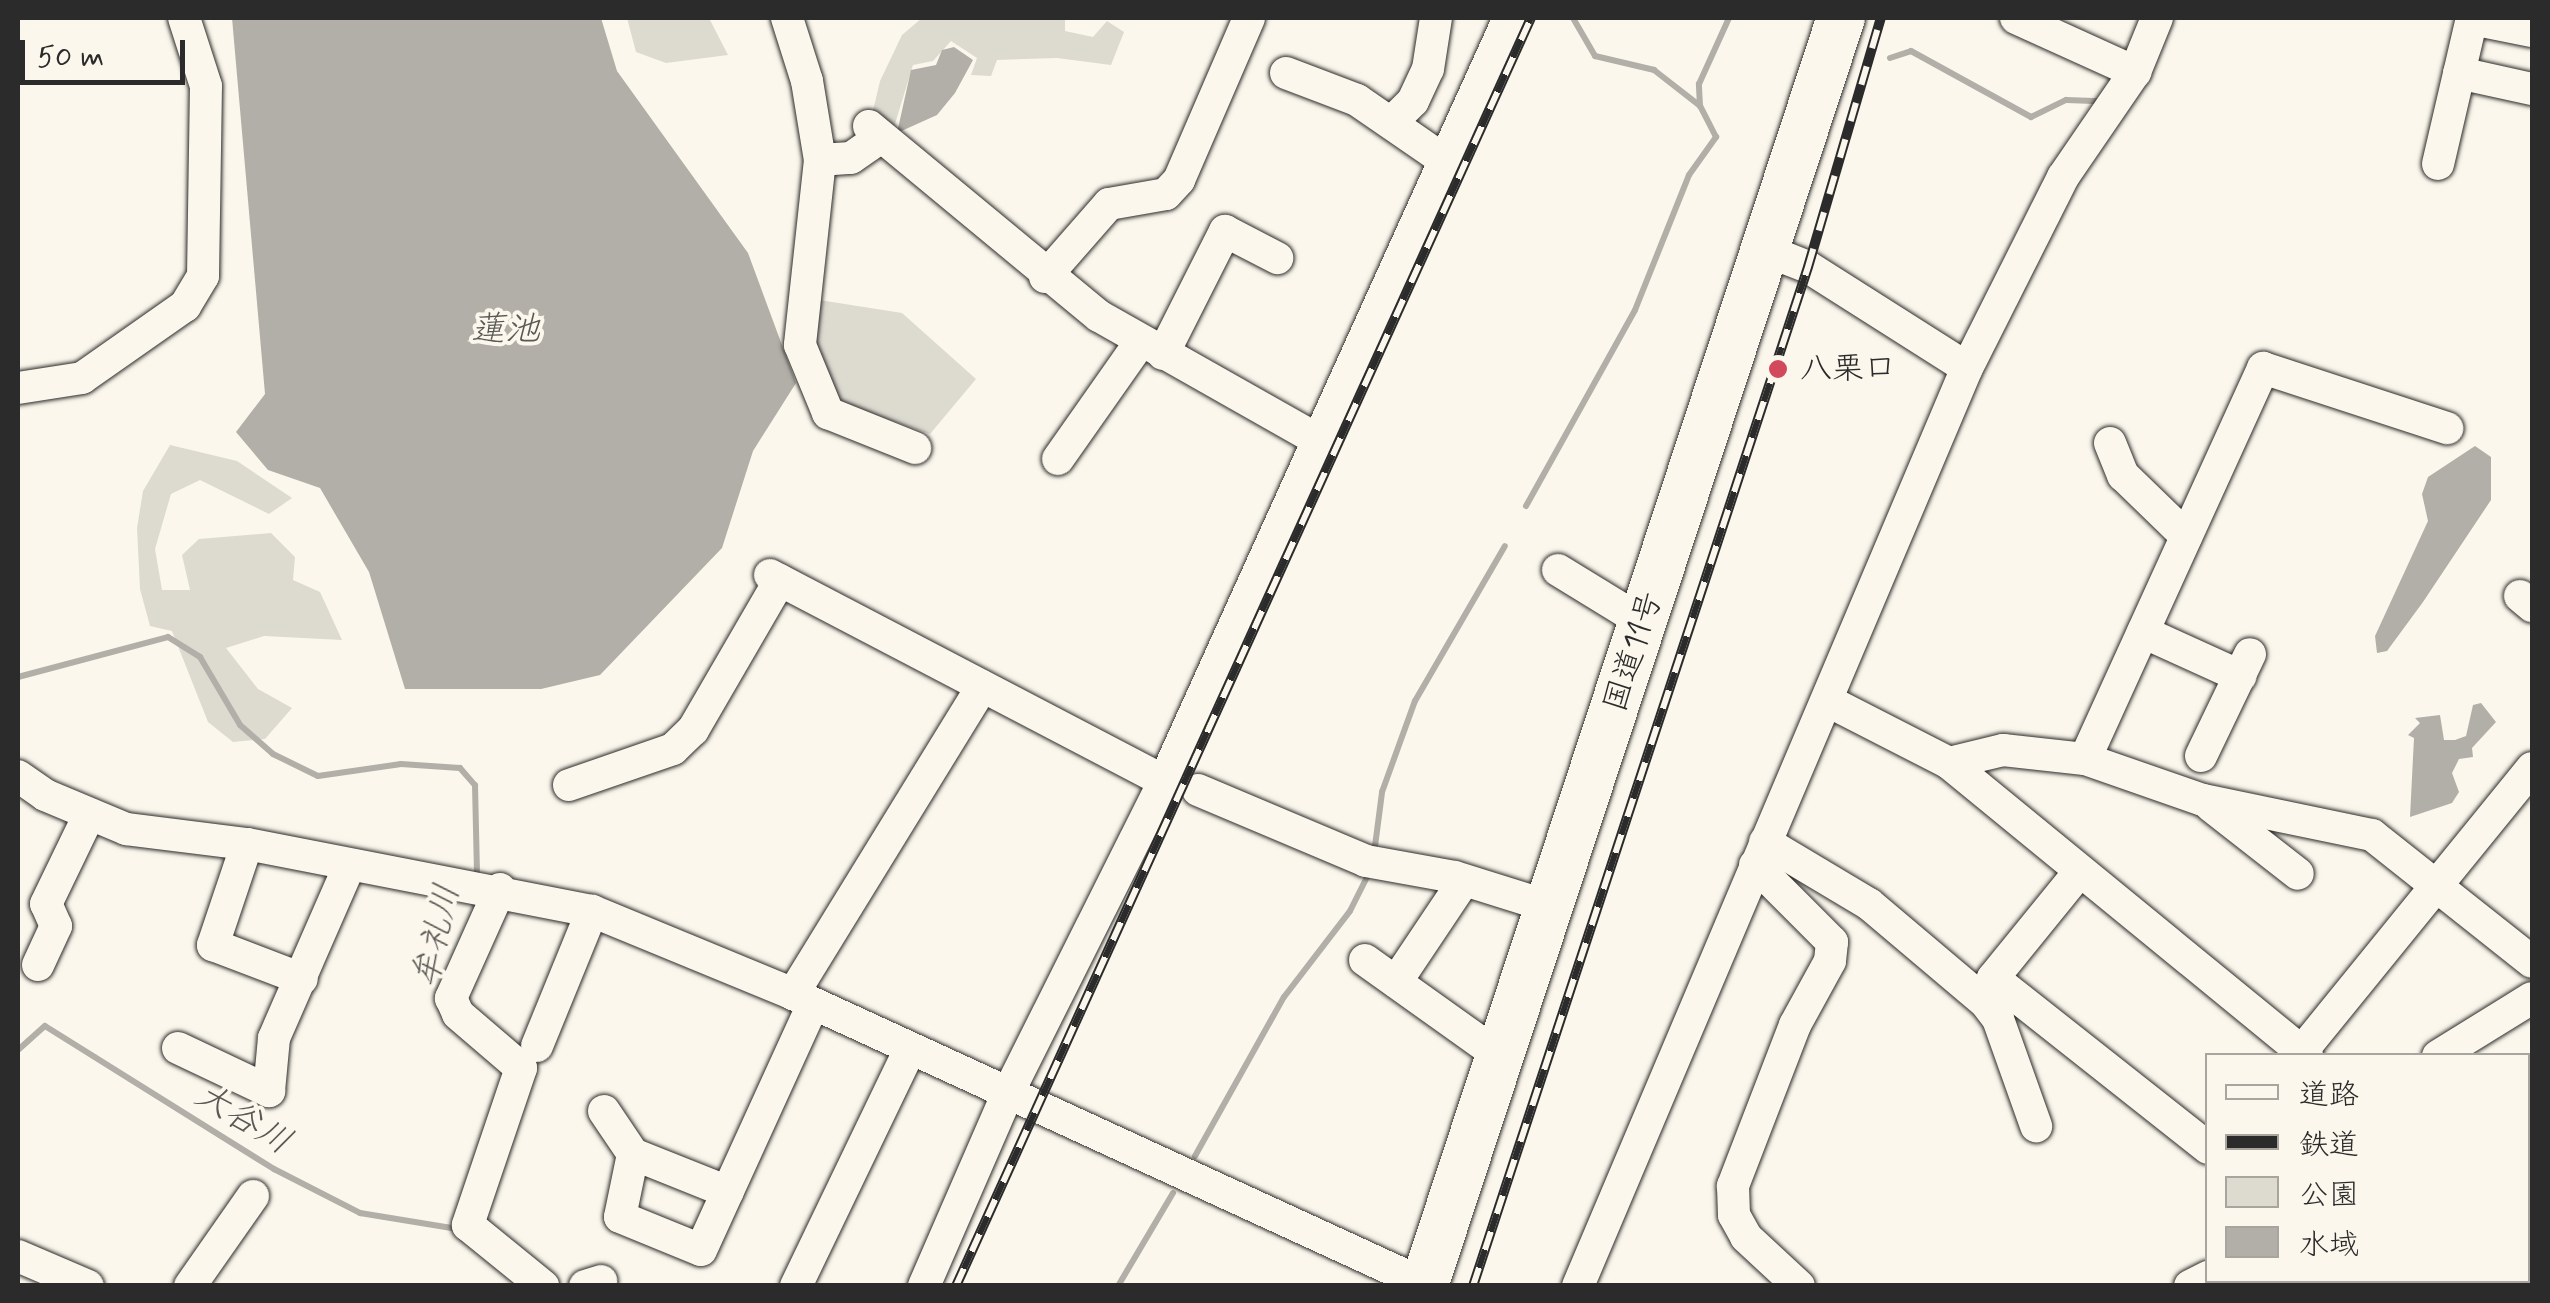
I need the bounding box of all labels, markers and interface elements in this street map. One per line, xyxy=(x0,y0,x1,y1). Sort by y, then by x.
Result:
scale bar xyxy=(25,20,190,82)
text: 50 m xyxy=(37,38,104,77)
water label: 蓮池 xyxy=(470,309,540,351)
place label: 八栗口 xyxy=(1800,350,1896,388)
marker: 八栗口 xyxy=(1765,356,1791,382)
street label: 国道11号 xyxy=(1597,587,1671,717)
water label: 牟礼川 xyxy=(405,880,469,992)
legend xyxy=(2205,1053,2530,1283)
water label: 大谷川 xyxy=(187,1074,299,1164)
text: 道路 xyxy=(2299,1076,2359,1115)
text: 鉄道 xyxy=(2299,1126,2359,1165)
text: 公園 xyxy=(2299,1176,2359,1215)
text: 水域 xyxy=(2299,1226,2359,1265)

